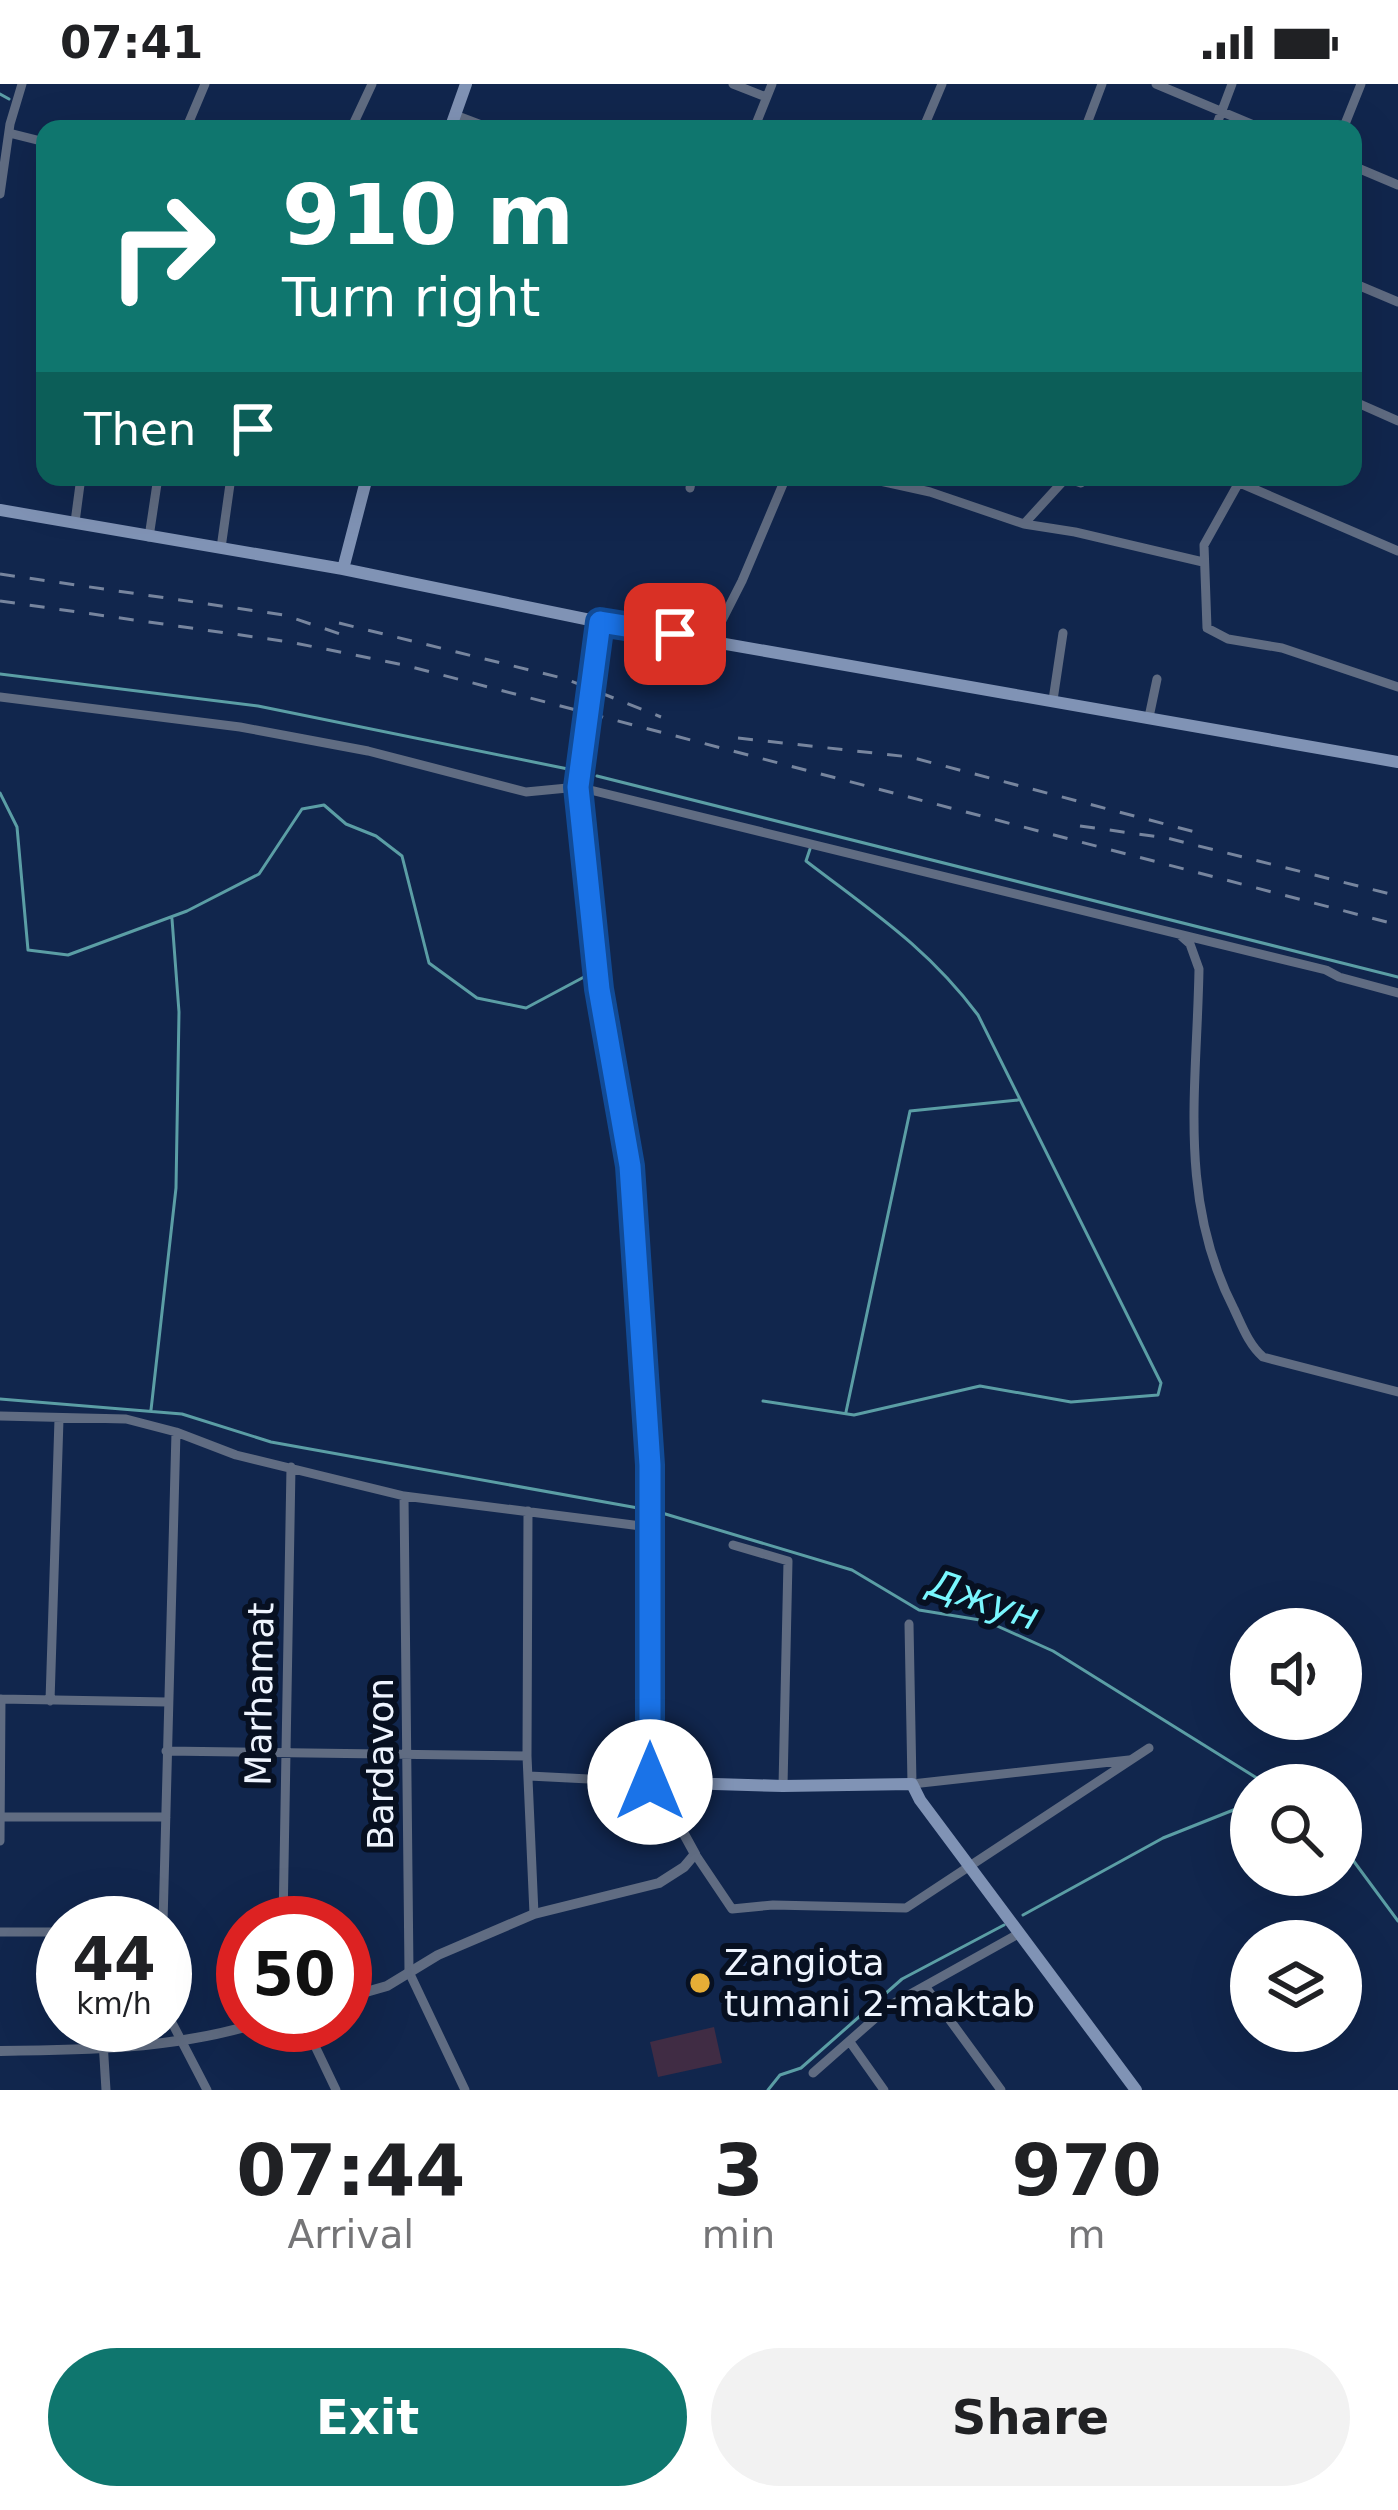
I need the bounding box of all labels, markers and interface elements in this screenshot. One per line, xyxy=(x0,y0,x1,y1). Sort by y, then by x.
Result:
text: 07:41 xyxy=(60,16,203,69)
text: 910 m xyxy=(282,166,574,264)
icon: right xyxy=(84,168,240,324)
text: Turn right xyxy=(282,266,541,329)
icon: arrive xyxy=(220,396,286,462)
text: Then xyxy=(84,403,196,456)
pin xyxy=(624,583,726,685)
icon: arrive xyxy=(642,601,708,667)
water label: Джун xyxy=(921,1559,1045,1639)
street label: Marhamat xyxy=(237,1602,282,1786)
map controls xyxy=(1230,1608,1362,2052)
button: sound xyxy=(1230,1608,1362,1740)
street label: Bardavon xyxy=(360,1678,401,1850)
position arrow xyxy=(587,1719,713,1845)
button: search xyxy=(1230,1764,1362,1896)
speed limit sign: 50 xyxy=(216,1896,372,2052)
button: layers xyxy=(1230,1920,1362,2052)
text: 44 xyxy=(72,1924,156,1994)
place label: Zangiota tumani 2-maktab xyxy=(724,1942,1035,2024)
marker: Zangiota tumani 2-maktab xyxy=(687,1970,713,1996)
text: km/h xyxy=(76,1986,152,2021)
text: 07:44 xyxy=(236,2128,465,2212)
text: 3 xyxy=(713,2128,763,2212)
text: 970 xyxy=(1011,2128,1162,2212)
text: Arrival xyxy=(287,2212,414,2257)
text: min xyxy=(702,2212,775,2257)
text: m xyxy=(1068,2212,1106,2257)
button: Exit xyxy=(48,2348,687,2486)
button: Share xyxy=(711,2348,1350,2486)

